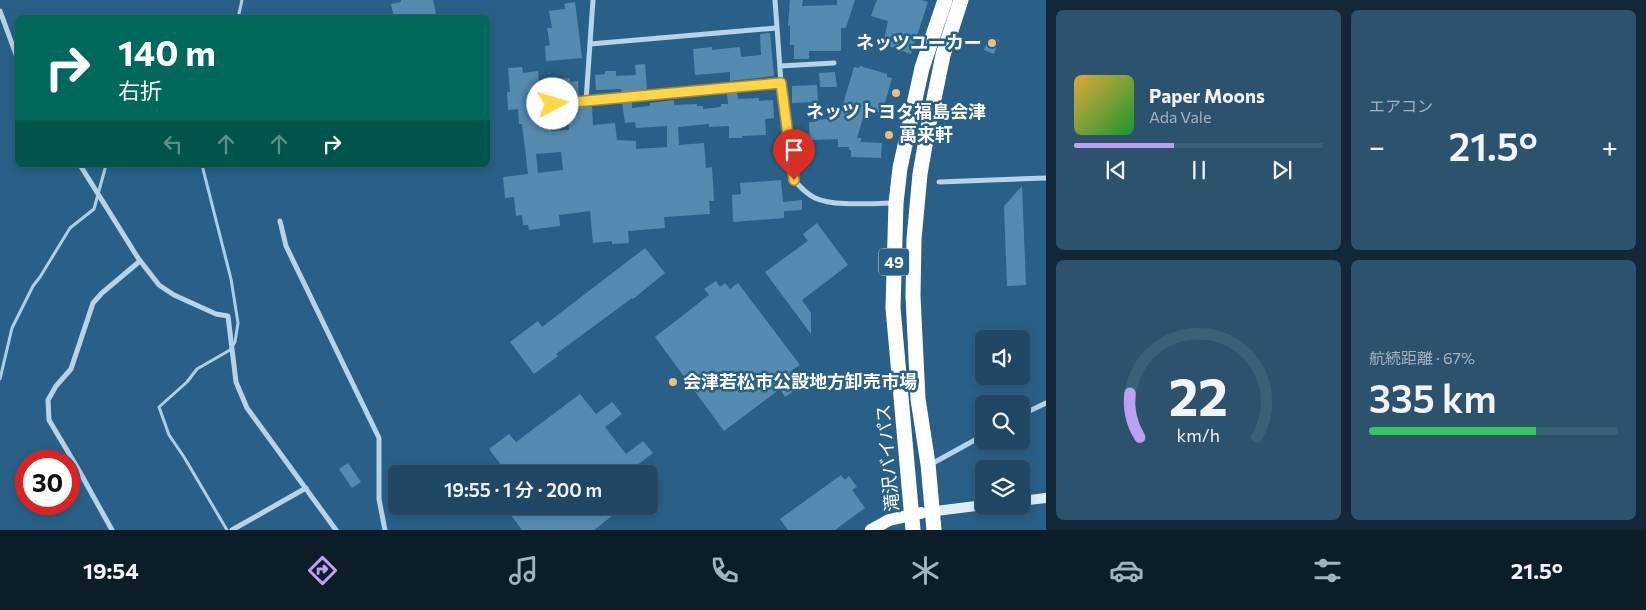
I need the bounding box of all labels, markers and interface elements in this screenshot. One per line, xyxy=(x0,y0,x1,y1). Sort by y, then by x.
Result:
text: 140 m xyxy=(118,30,216,73)
place label: ネッツユーカー xyxy=(856,31,982,53)
icon: right xyxy=(35,35,100,100)
marker: ネッツユーカー xyxy=(986,37,998,49)
text: 右折 xyxy=(118,77,162,104)
position arrow xyxy=(526,77,578,129)
text: Paper Moons xyxy=(1149,84,1265,107)
marker: ネッツトヨタ福島会津 xyxy=(890,87,902,99)
text: エアコン xyxy=(1369,96,1433,115)
place label: ネッツトヨタ福島会津 xyxy=(806,100,986,122)
text: Ada Vale xyxy=(1149,107,1211,126)
text: 21.5° xyxy=(1449,122,1538,169)
place label: 萬来軒 xyxy=(899,123,953,145)
pin xyxy=(773,129,815,180)
marker: 萬来軒 xyxy=(883,129,895,141)
text: − xyxy=(1369,129,1385,163)
text: + xyxy=(1602,129,1618,163)
icon: left xyxy=(159,130,187,158)
icon: ahead xyxy=(212,130,240,158)
icon: ahead xyxy=(265,130,293,158)
icon: right xyxy=(318,130,346,158)
icon: arrive xyxy=(780,136,808,164)
icon: previous xyxy=(1102,156,1130,184)
icon: pause xyxy=(1185,156,1213,184)
icon: next xyxy=(1268,156,1296,184)
road number: 49 xyxy=(879,248,909,276)
map controls xyxy=(975,330,1030,515)
button: sound xyxy=(975,330,1030,385)
text: 航続距離 · 67% xyxy=(1369,348,1475,367)
text: 22 xyxy=(1169,363,1228,427)
place label: 会津若松市公設地方卸売市場 xyxy=(683,370,917,392)
text: 335 km xyxy=(1369,374,1497,421)
marker: 会津若松市公設地方卸売市場 xyxy=(667,376,679,388)
button: search xyxy=(975,395,1030,450)
street label: 滝沢バイパス xyxy=(871,404,903,513)
text: km/h xyxy=(1177,424,1220,446)
speed limit sign: 30 xyxy=(15,450,80,515)
button: layers xyxy=(975,460,1030,515)
text: 19:55 · 1 分 · 200 m xyxy=(444,478,602,501)
icon: directions xyxy=(305,553,340,588)
icon: music xyxy=(506,553,541,588)
icon: phone xyxy=(707,553,742,588)
icon: climate xyxy=(908,553,943,588)
icon: car xyxy=(1109,553,1144,588)
icon: filters xyxy=(1310,553,1345,588)
text: 19:54 xyxy=(83,557,139,584)
text: 21.5° xyxy=(1511,557,1563,584)

